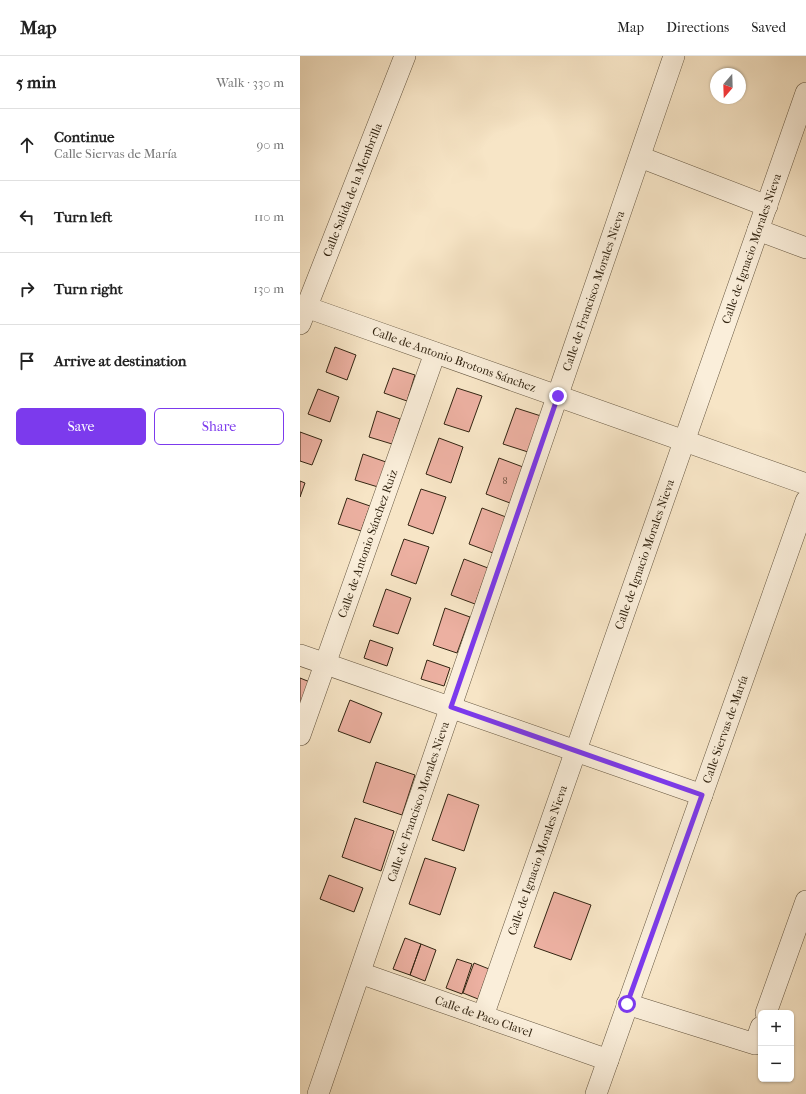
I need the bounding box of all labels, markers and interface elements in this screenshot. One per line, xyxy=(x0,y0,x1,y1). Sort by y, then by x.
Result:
text: Map xyxy=(20,17,56,39)
text: Map xyxy=(617,19,644,36)
text: Directions xyxy=(666,19,729,36)
text: Saved xyxy=(751,19,786,36)
north arrow xyxy=(710,68,746,104)
text: 5 min xyxy=(16,72,56,92)
text: Walk · 330 m xyxy=(216,75,284,90)
street label: Calle Salida de la Membrilla xyxy=(320,121,385,259)
text: Continue xyxy=(54,128,114,146)
icon: ahead xyxy=(16,134,38,156)
text: 90 m xyxy=(256,137,284,152)
text: Calle Siervas de María xyxy=(54,146,177,161)
street label: Calle de Ignacio Morales Nieva xyxy=(719,171,784,326)
icon: left xyxy=(16,206,38,228)
text: Turn left xyxy=(54,208,112,226)
text: 110 m xyxy=(254,209,284,224)
street label: Calle de Francisco Morales Nieva xyxy=(559,209,628,373)
icon: right xyxy=(16,278,38,300)
text: Turn right xyxy=(54,280,123,298)
text: 130 m xyxy=(253,281,284,296)
street label: Calle de Antonio Brotons Sánchez xyxy=(370,324,538,395)
icon: arrive xyxy=(16,350,38,372)
text: Arrive at destination xyxy=(54,352,186,370)
route end xyxy=(549,387,567,405)
button: Save xyxy=(16,408,146,445)
button: Share xyxy=(154,408,284,445)
street label: Calle de Antonio Sánchez Ruiz xyxy=(335,467,401,620)
house number: 8 xyxy=(502,475,508,487)
street label: Calle de Ignacio Morales Nieva xyxy=(612,477,677,631)
street label: Calle Siervas de María xyxy=(700,673,751,785)
street label: Calle de Francisco Morales Nieva xyxy=(384,719,452,884)
street label: Calle de Ignacio Morales Nieva xyxy=(505,783,570,937)
street label: Calle de Paco Clavel xyxy=(433,993,535,1040)
route start xyxy=(618,995,636,1013)
map controls xyxy=(758,1010,794,1082)
button: + xyxy=(758,1010,794,1046)
button: − xyxy=(758,1046,794,1082)

